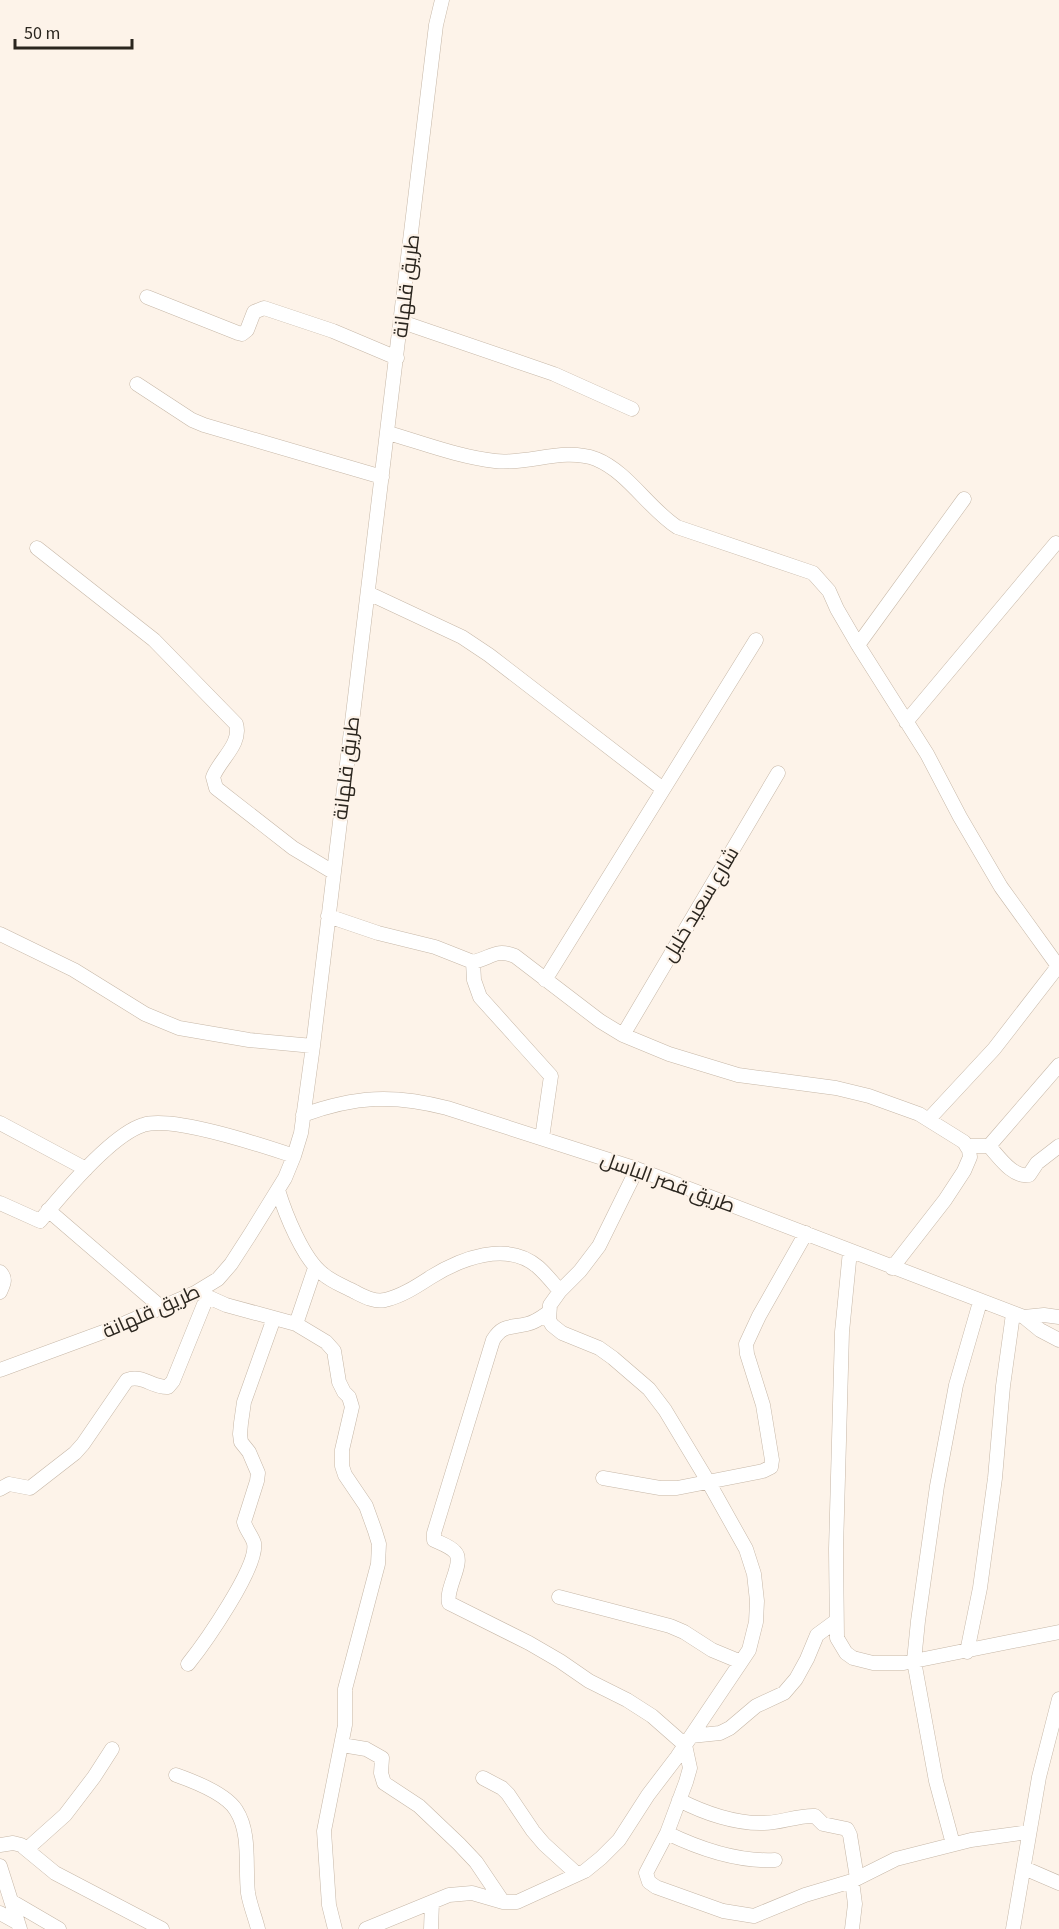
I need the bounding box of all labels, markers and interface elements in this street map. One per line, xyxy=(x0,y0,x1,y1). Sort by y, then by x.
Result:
scale bar xyxy=(15,12,132,50)
text: 50 m xyxy=(24,21,60,46)
street label: طريق قلهانة xyxy=(387,233,427,339)
street label: طريق قلهانة xyxy=(327,715,367,821)
street label: شارع سعيد خليل xyxy=(655,842,746,967)
street label: طريق قصر الباسل xyxy=(596,1146,739,1220)
street label: طريق قلهانة xyxy=(98,1278,205,1346)

